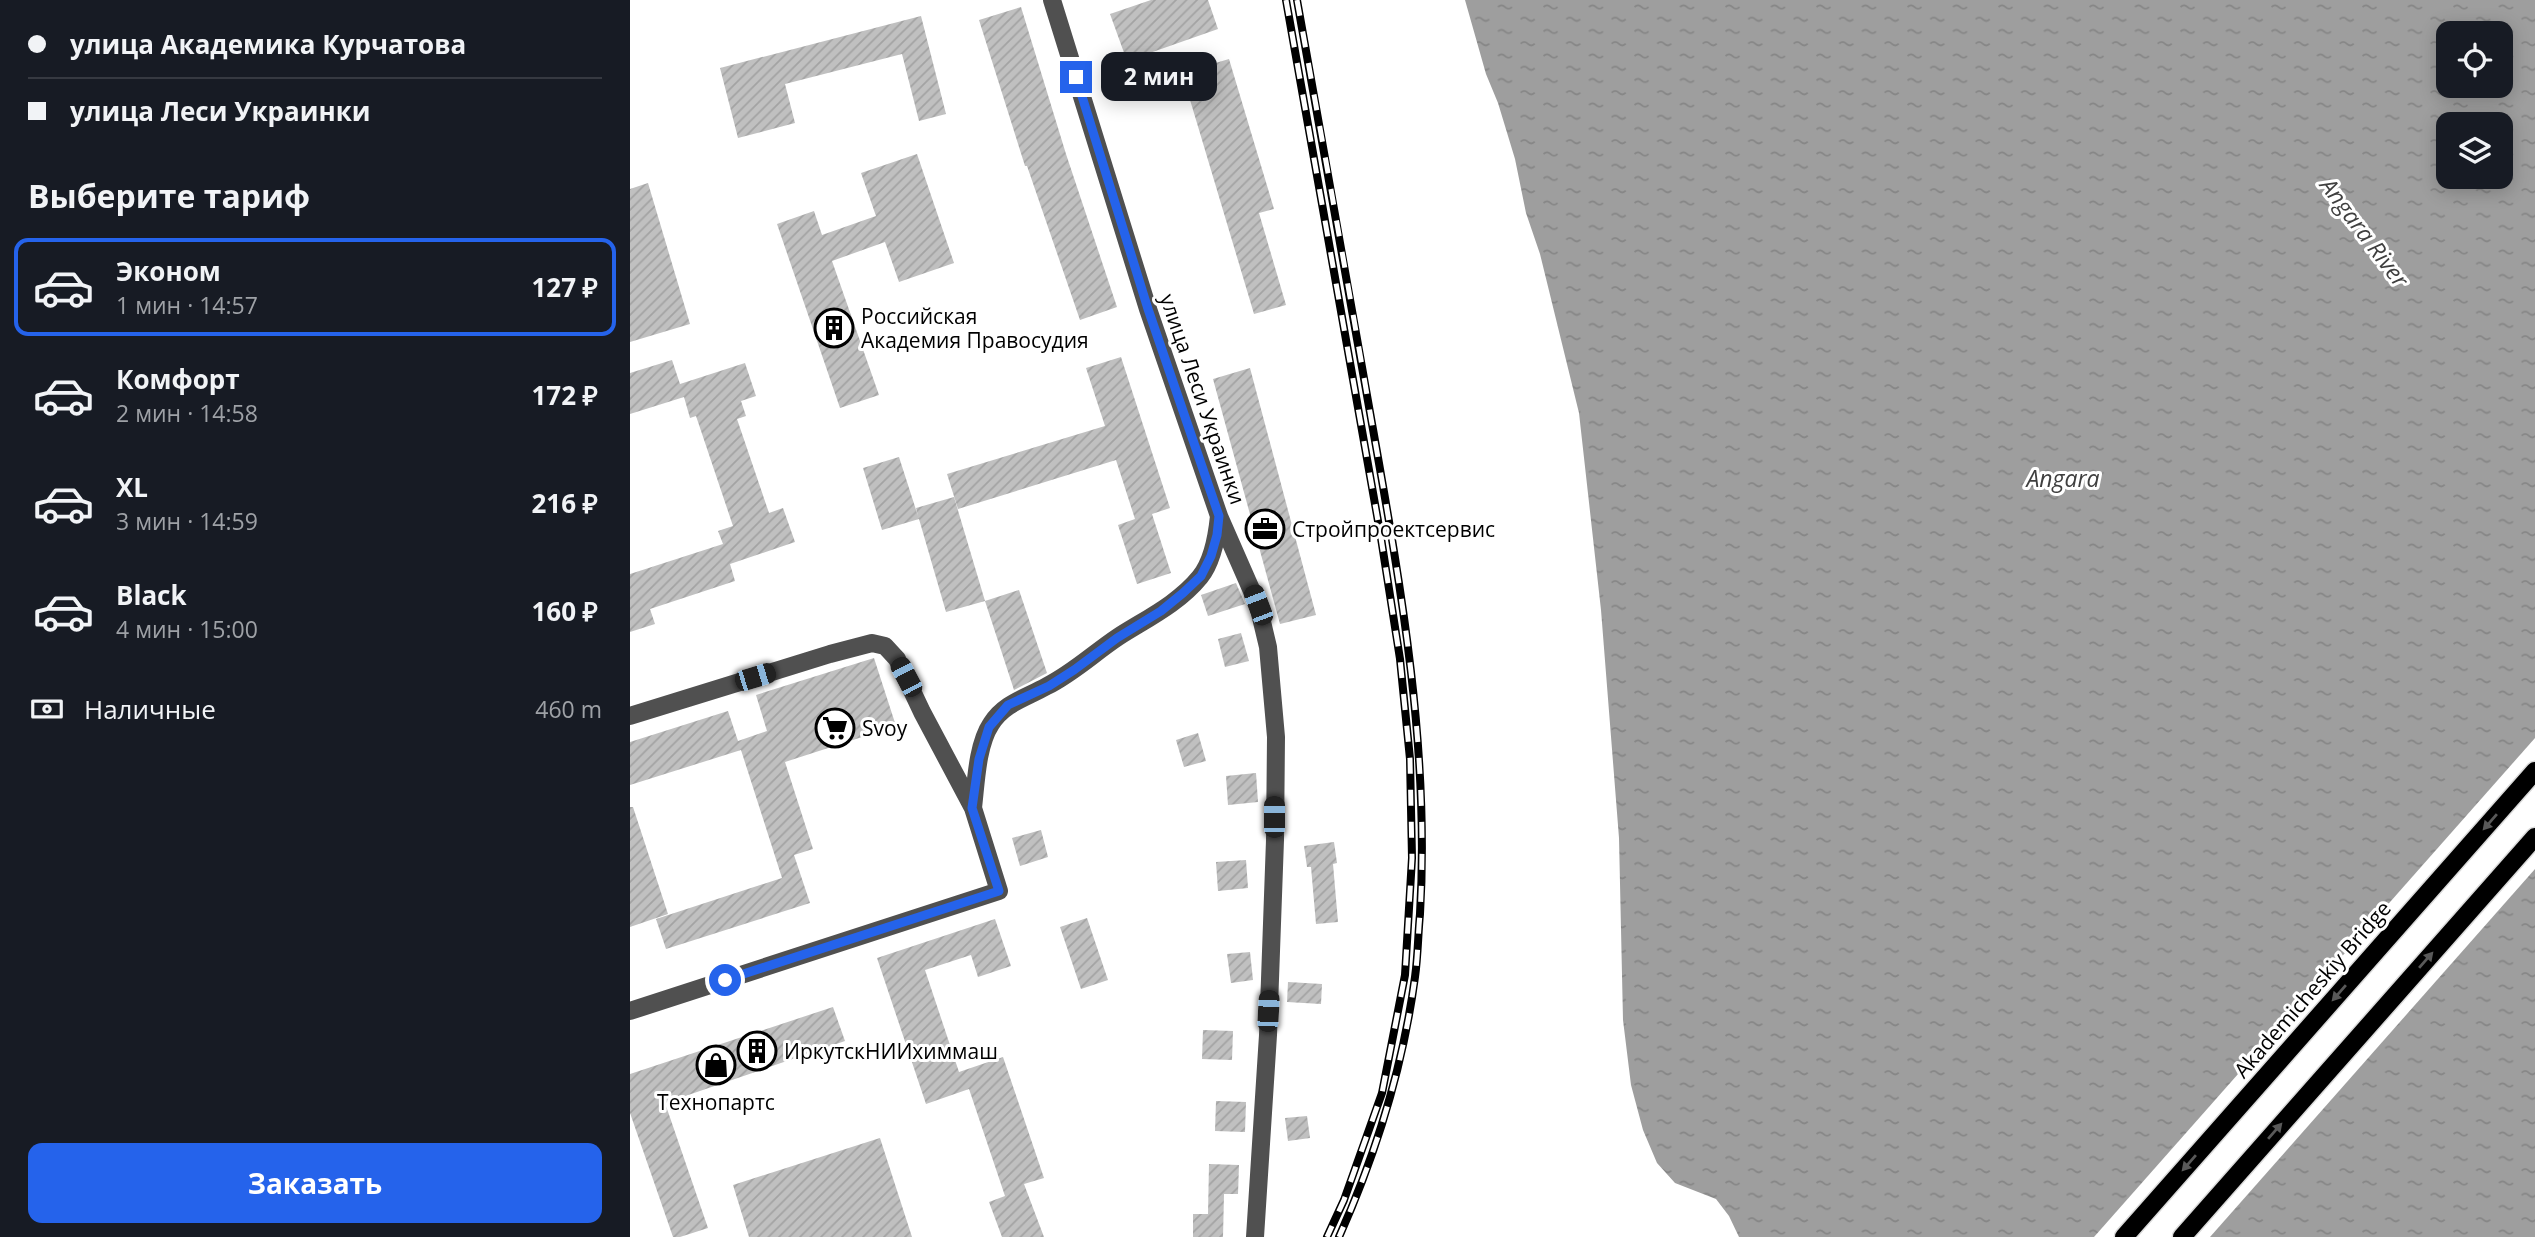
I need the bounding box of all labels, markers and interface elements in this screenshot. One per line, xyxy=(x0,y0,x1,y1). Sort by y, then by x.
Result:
map controls xyxy=(2436,21,2513,189)
button: locate xyxy=(2436,21,2513,98)
text: улица Академика Курчатова xyxy=(70,26,466,62)
callout: 2 мин xyxy=(1101,52,1216,102)
text: 2 мин xyxy=(1124,60,1194,92)
route end xyxy=(1060,61,1092,93)
text: улица Леси Украинки xyxy=(70,93,370,129)
button: layers xyxy=(2436,112,2513,189)
water label: Angara River xyxy=(2312,169,2417,294)
text: Выберите тариф xyxy=(28,174,310,217)
text: Эконом xyxy=(116,253,221,289)
icon: car xyxy=(32,256,95,319)
text: 127 ₽ xyxy=(532,269,598,305)
text: 1 мин · 14:57 xyxy=(116,289,258,321)
street label: улица Леси Украинки xyxy=(1154,290,1252,508)
place label: Российская Академия Правосудия xyxy=(861,302,1089,354)
building icon: Российская Академия Правосудия xyxy=(813,307,855,349)
text: Комфорт xyxy=(116,361,240,397)
icon: car xyxy=(32,364,95,427)
text: 172 ₽ xyxy=(532,377,598,413)
text: 2 мин · 14:58 xyxy=(116,397,258,429)
water label: Angara xyxy=(2024,462,2100,494)
text: XL xyxy=(116,469,148,505)
icon: car xyxy=(32,472,95,535)
text: 216 ₽ xyxy=(532,485,598,521)
text: 3 мин · 14:59 xyxy=(116,505,258,537)
office icon: Стройпроектсервис xyxy=(1244,508,1286,550)
place label: Стройпроектсервис xyxy=(1292,515,1495,543)
text: Black xyxy=(116,577,187,613)
icon: car xyxy=(32,580,95,643)
car xyxy=(1241,582,1276,628)
text: 160 ₽ xyxy=(532,593,598,629)
text: 4 мин · 15:00 xyxy=(116,613,258,645)
car xyxy=(887,654,926,700)
car xyxy=(732,661,779,693)
icon: cash xyxy=(28,690,66,728)
text: Наличные xyxy=(84,691,216,727)
text: 460 m xyxy=(535,693,602,725)
supermarket icon: Svoy xyxy=(814,707,856,749)
place label: Svoy xyxy=(862,714,908,742)
car xyxy=(1264,796,1285,838)
one-way arrow xyxy=(2482,813,2498,831)
street label: Akademicheskiy Bridge xyxy=(2227,895,2397,1083)
one-way arrow xyxy=(2418,951,2434,969)
route start xyxy=(709,964,741,996)
one-way arrow xyxy=(2331,984,2347,1002)
car xyxy=(1257,989,1280,1033)
building icon: ИркутскНИИхиммаш xyxy=(736,1030,778,1072)
place label: ИркутскНИИхиммаш xyxy=(784,1037,998,1065)
shop icon: Технопартс xyxy=(695,1044,737,1086)
place label: Технопартс xyxy=(657,1088,775,1116)
one-way arrow xyxy=(2267,1122,2283,1140)
button: Заказать xyxy=(28,1143,602,1223)
one-way arrow xyxy=(2181,1154,2197,1172)

